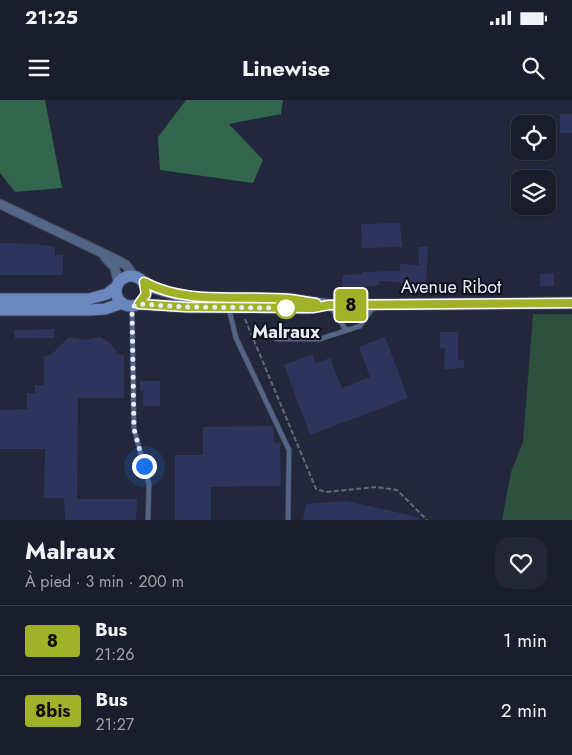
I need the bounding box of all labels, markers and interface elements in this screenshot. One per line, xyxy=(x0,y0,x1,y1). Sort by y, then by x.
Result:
text: 21:25 xyxy=(25,4,78,31)
text: Linewise xyxy=(242,52,330,84)
icon: menu xyxy=(25,54,53,82)
icon: search xyxy=(519,54,547,82)
map controls xyxy=(511,115,556,215)
button: locate xyxy=(511,115,556,160)
button: layers xyxy=(511,170,556,215)
street label: Avenue Ribot xyxy=(401,274,502,300)
line badge: 8 xyxy=(335,289,367,321)
text: 8 xyxy=(345,292,357,318)
marker: Malraux xyxy=(275,297,297,319)
place label: Malraux xyxy=(252,319,320,345)
your location xyxy=(132,454,157,479)
text: Malraux xyxy=(25,533,115,568)
button: heart xyxy=(495,537,547,589)
text: À pied · 3 min · 200 m xyxy=(25,570,184,593)
text: Bus xyxy=(95,616,127,643)
text: 1 min xyxy=(503,627,547,654)
text: 8 xyxy=(47,628,58,654)
text: 21:26 xyxy=(95,643,134,666)
text: Bus xyxy=(96,686,128,713)
text: 2 min xyxy=(501,697,547,724)
text: 8bis xyxy=(35,698,71,724)
text: 21:27 xyxy=(96,713,134,736)

